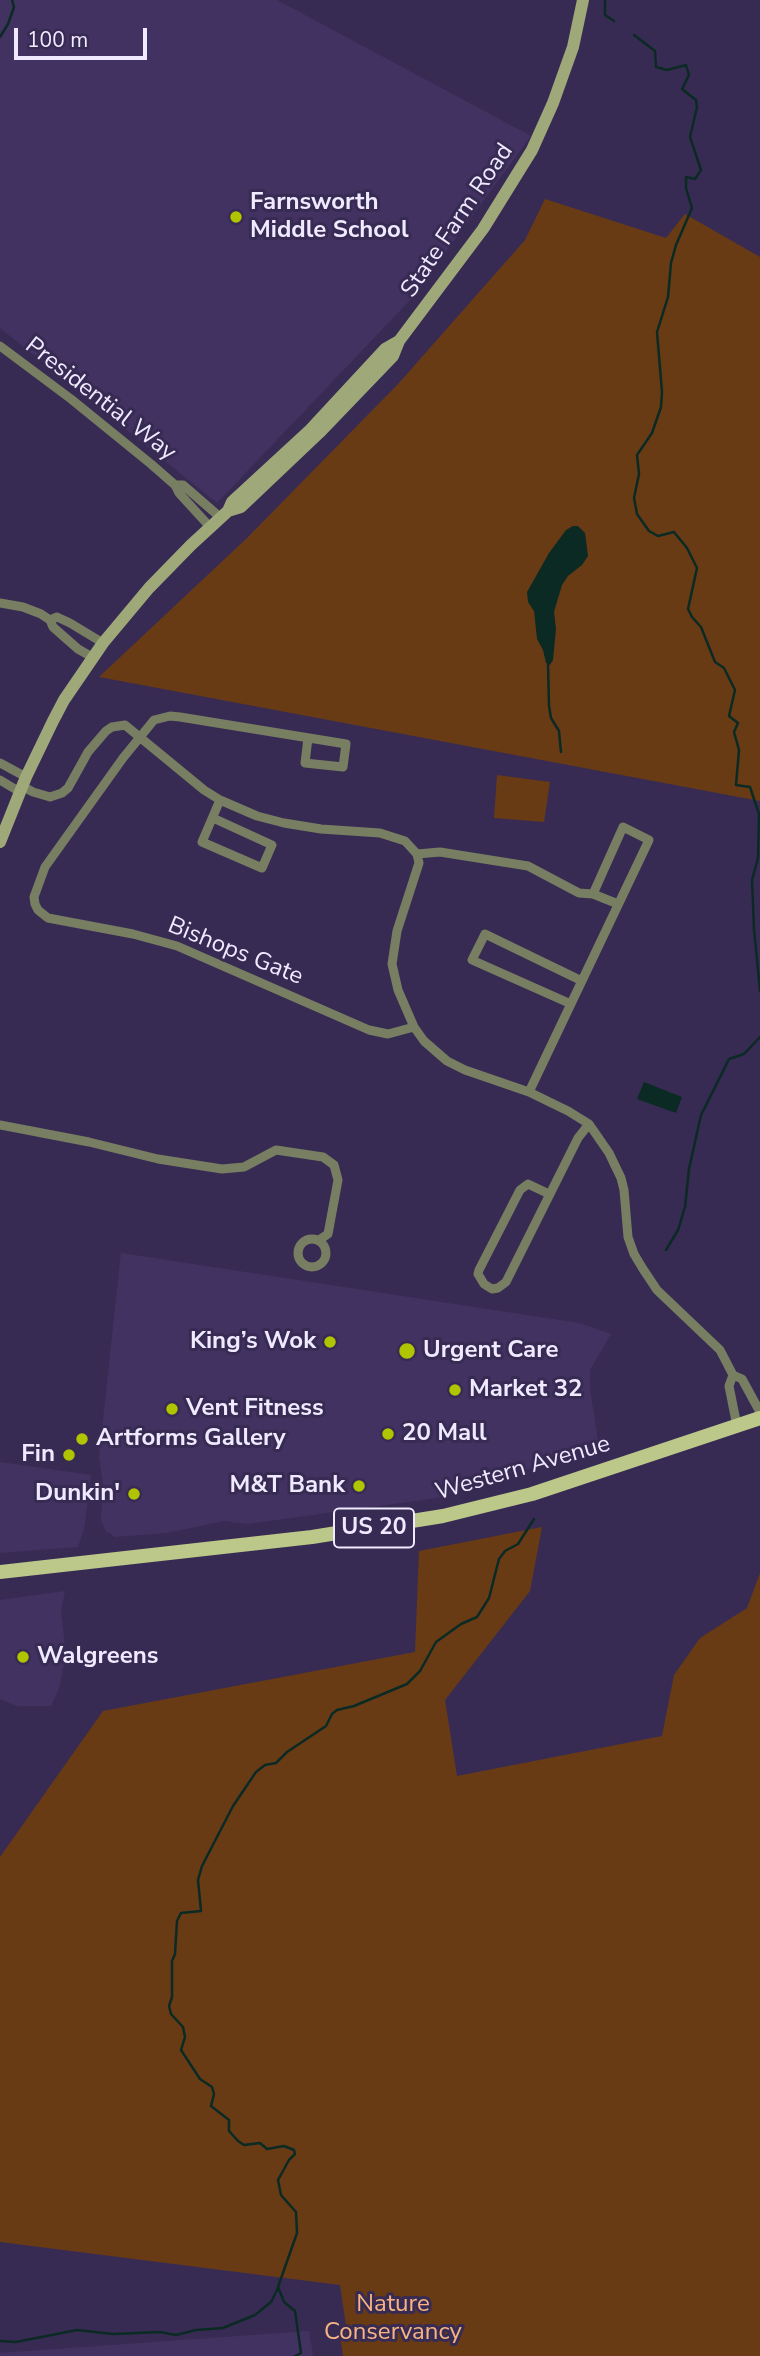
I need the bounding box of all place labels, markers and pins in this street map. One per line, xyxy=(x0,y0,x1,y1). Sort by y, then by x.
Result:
place label: Farnsworth Middle School xyxy=(250,189,409,245)
marker: Farnsworth Middle School xyxy=(228,209,244,225)
place label: King’s Wok xyxy=(190,1328,316,1356)
marker: King’s Wok xyxy=(322,1334,338,1350)
place label: Urgent Care xyxy=(423,1337,558,1365)
marker: Urgent Care xyxy=(397,1341,417,1361)
place label: Market 32 xyxy=(469,1376,582,1404)
marker: Market 32 xyxy=(447,1382,463,1398)
place label: Vent Fitness xyxy=(186,1395,324,1423)
marker: Vent Fitness xyxy=(164,1401,180,1417)
place label: 20 Mall xyxy=(402,1420,487,1448)
place label: Artforms Gallery xyxy=(96,1425,286,1453)
marker: 20 Mall xyxy=(380,1426,396,1442)
marker: Artforms Gallery xyxy=(74,1431,90,1447)
place label: Fin xyxy=(21,1441,55,1469)
marker: Fin xyxy=(61,1447,77,1463)
place label: M&T Bank xyxy=(229,1472,345,1500)
marker: M&T Bank xyxy=(351,1478,367,1494)
place label: Dunkin' xyxy=(35,1480,120,1508)
marker: Dunkin' xyxy=(126,1486,142,1502)
place label: Walgreens xyxy=(37,1643,158,1671)
marker: Walgreens xyxy=(15,1649,31,1665)

